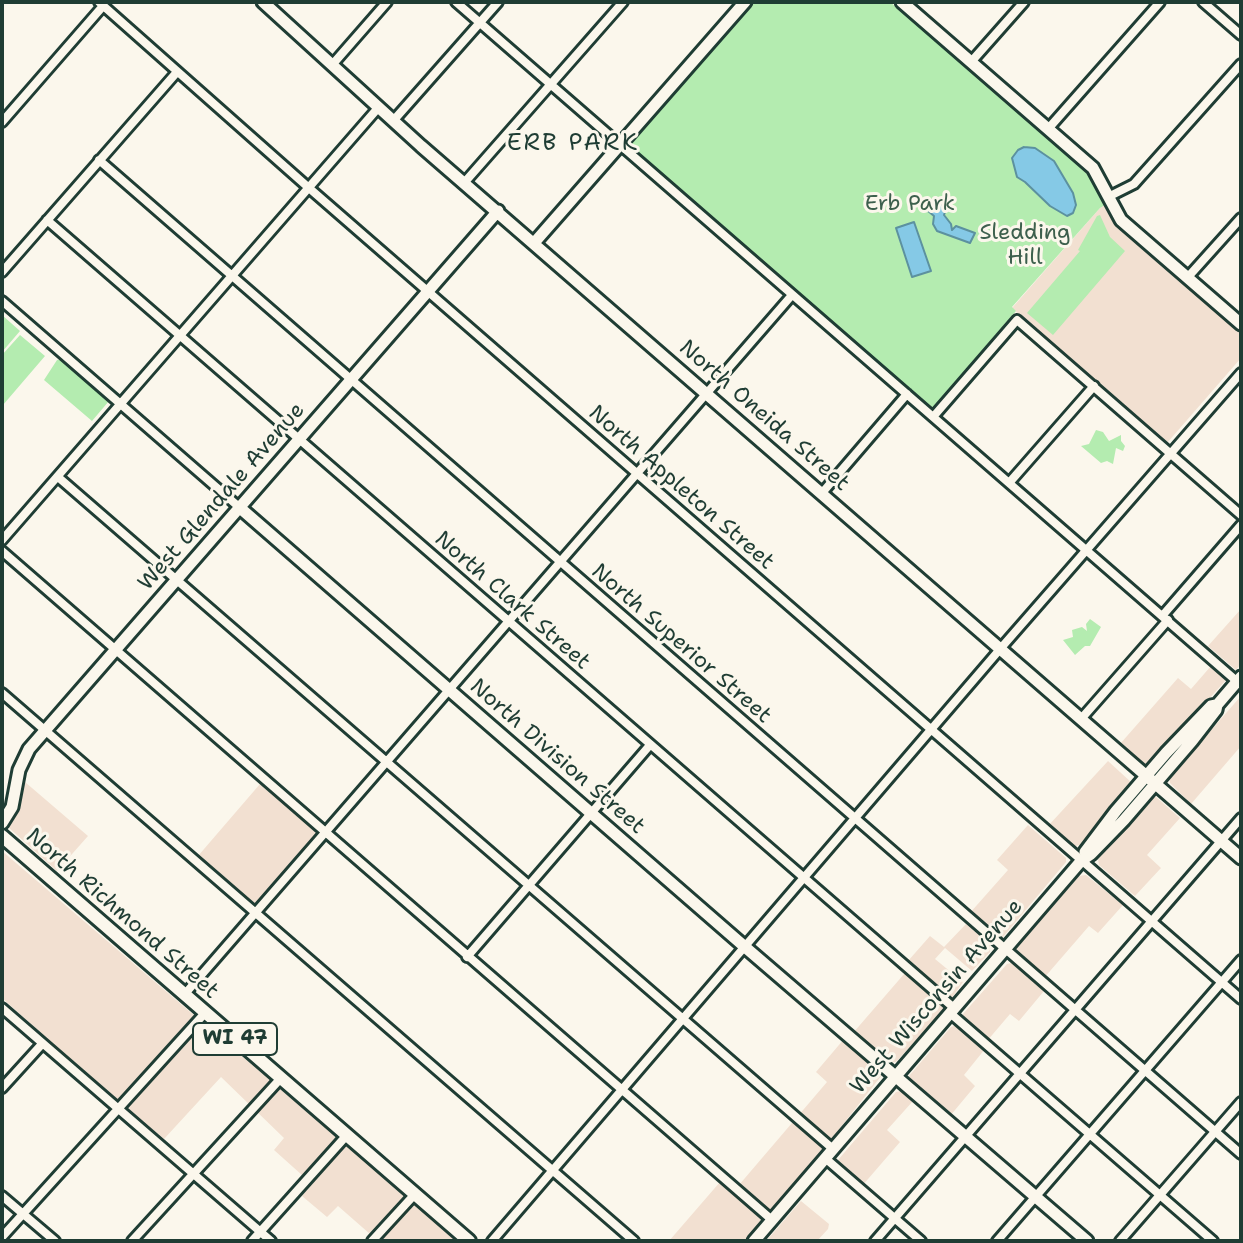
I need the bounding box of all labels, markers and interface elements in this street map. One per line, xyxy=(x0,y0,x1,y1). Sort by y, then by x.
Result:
district label: ERB PARK xyxy=(507,130,639,158)
park label: Erb Park xyxy=(865,191,955,217)
park label: Sledding Hill xyxy=(979,220,1071,272)
street label: North Oneida Street xyxy=(673,335,855,497)
street label: West Glendale Avenue xyxy=(133,398,311,596)
street label: North Appleton Street xyxy=(583,400,779,576)
street label: North Clark Street xyxy=(429,526,595,676)
street label: North Superior Street xyxy=(586,559,776,729)
street label: North Division Street xyxy=(464,674,650,840)
street label: North Richmond Street xyxy=(20,823,224,1005)
street label: West Wisconsin Avenue xyxy=(845,894,1029,1100)
road number: WI 47 xyxy=(193,1023,277,1055)

